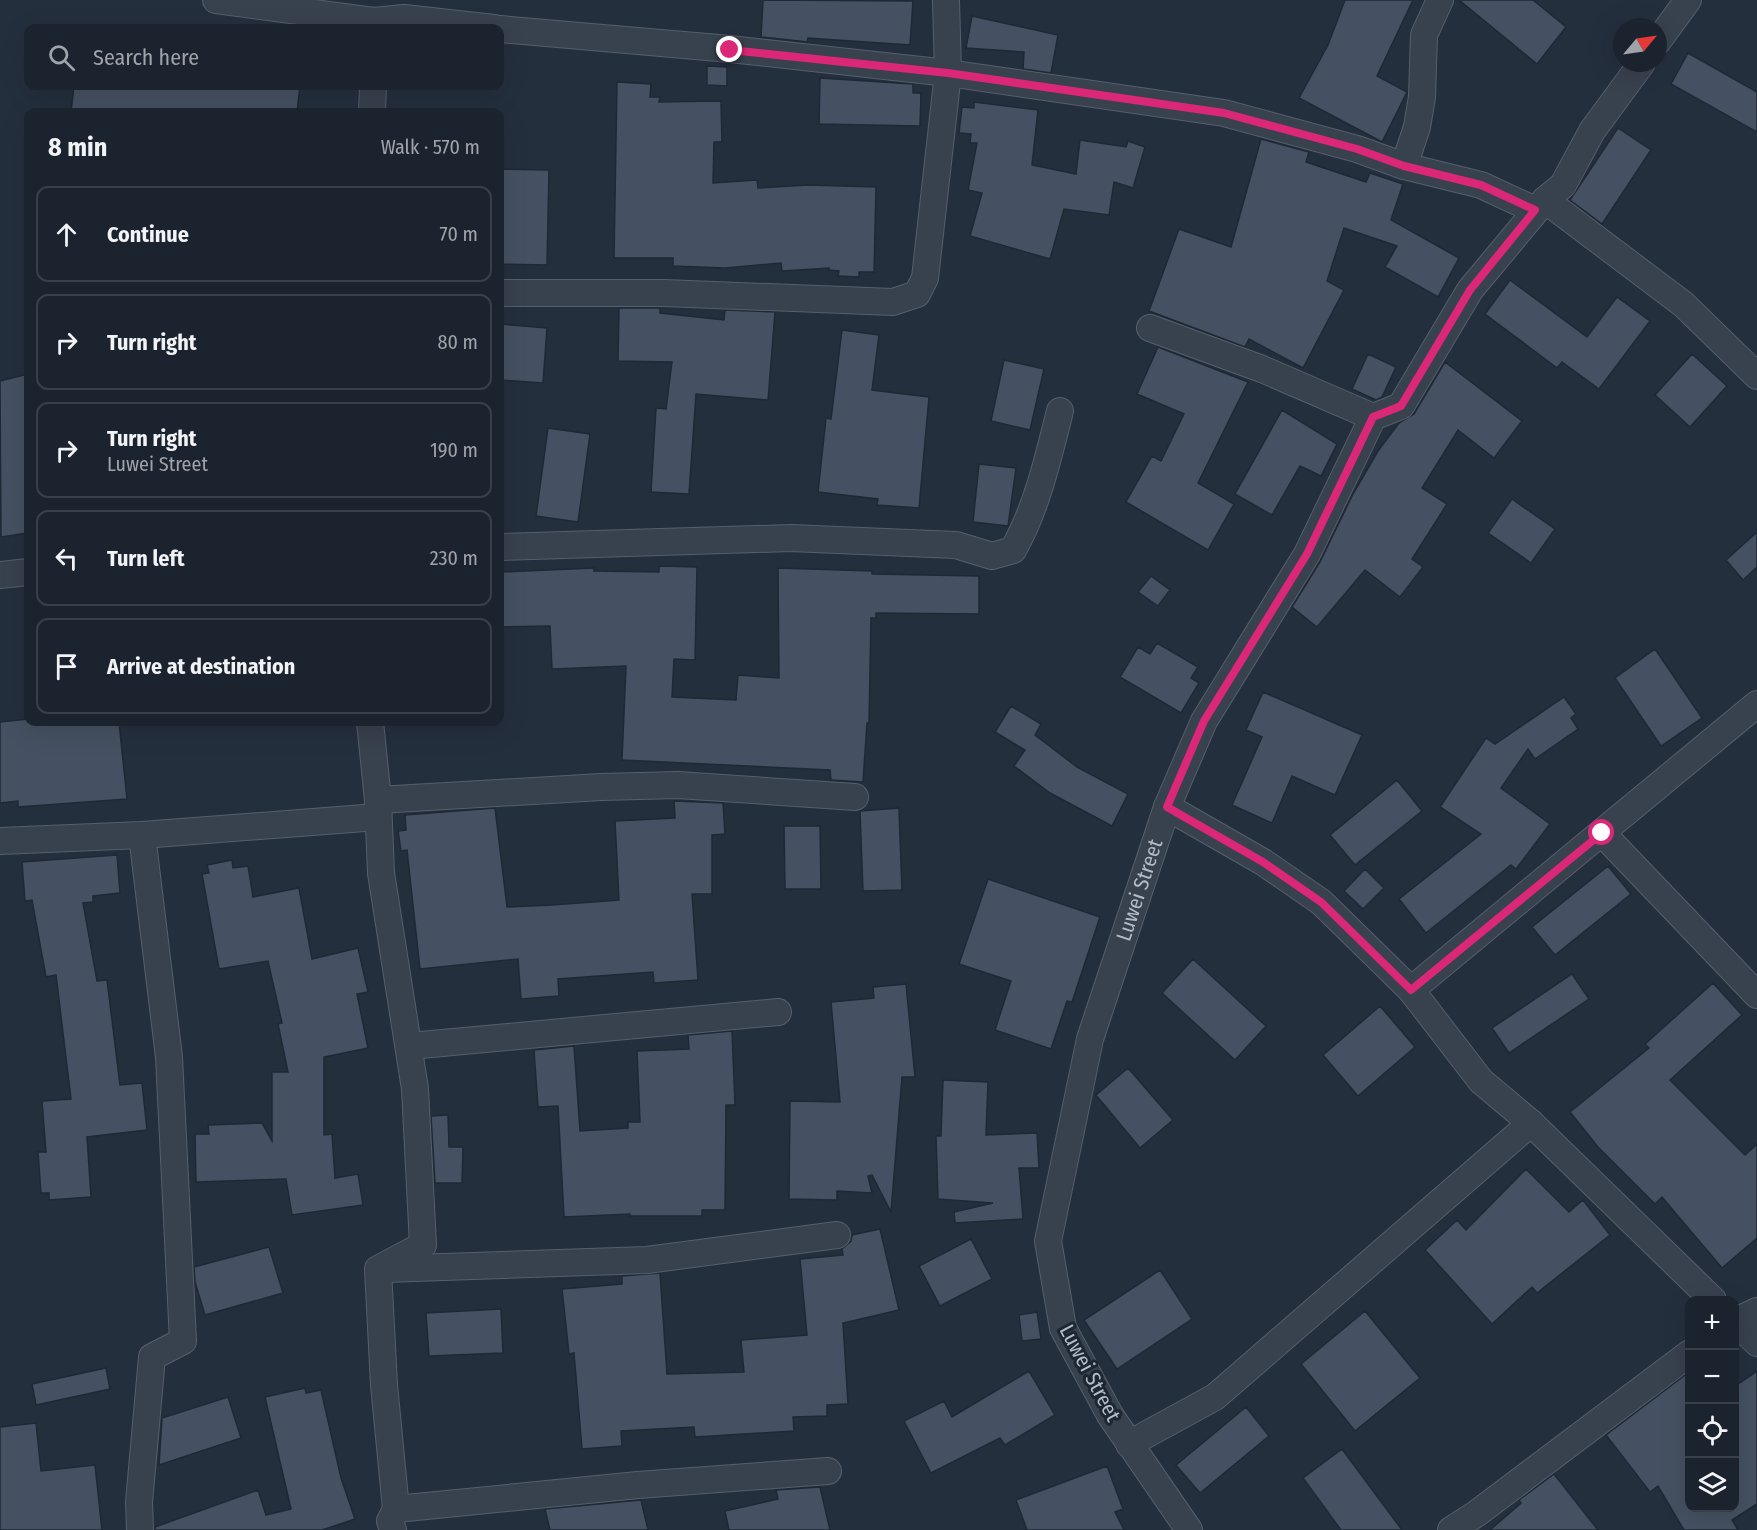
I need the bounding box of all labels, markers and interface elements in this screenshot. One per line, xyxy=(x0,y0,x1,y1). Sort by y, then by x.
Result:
north arrow xyxy=(1613,18,1667,72)
search box xyxy=(24,24,504,90)
route end xyxy=(716,36,742,62)
icon: search xyxy=(45,41,78,74)
text: Search here xyxy=(93,44,199,71)
text: 8 min xyxy=(48,132,107,163)
text: Walk · 570 m xyxy=(381,135,480,159)
icon: ahead xyxy=(50,218,83,251)
text: Continue xyxy=(107,221,189,248)
text: 70 m xyxy=(440,222,478,246)
icon: right xyxy=(50,326,83,359)
text: Turn right xyxy=(107,329,196,356)
text: 80 m xyxy=(438,330,478,354)
text: Turn right xyxy=(107,425,196,452)
icon: right xyxy=(50,434,83,467)
text: 190 m xyxy=(430,438,478,462)
text: Luwei Street xyxy=(107,452,208,476)
icon: left xyxy=(50,542,83,575)
text: Turn left xyxy=(107,545,185,572)
text: 230 m xyxy=(430,546,478,570)
icon: arrive xyxy=(50,650,83,683)
text: Arrive at destination xyxy=(107,653,295,680)
route start xyxy=(1588,819,1614,845)
street label: Luwei Street xyxy=(1110,835,1169,944)
map controls xyxy=(1685,1296,1739,1512)
button: + xyxy=(1685,1296,1739,1350)
street label: Luwei Street xyxy=(1054,1320,1126,1426)
button: − xyxy=(1685,1350,1739,1404)
button: locate xyxy=(1685,1404,1739,1458)
button: layers xyxy=(1685,1458,1739,1512)

